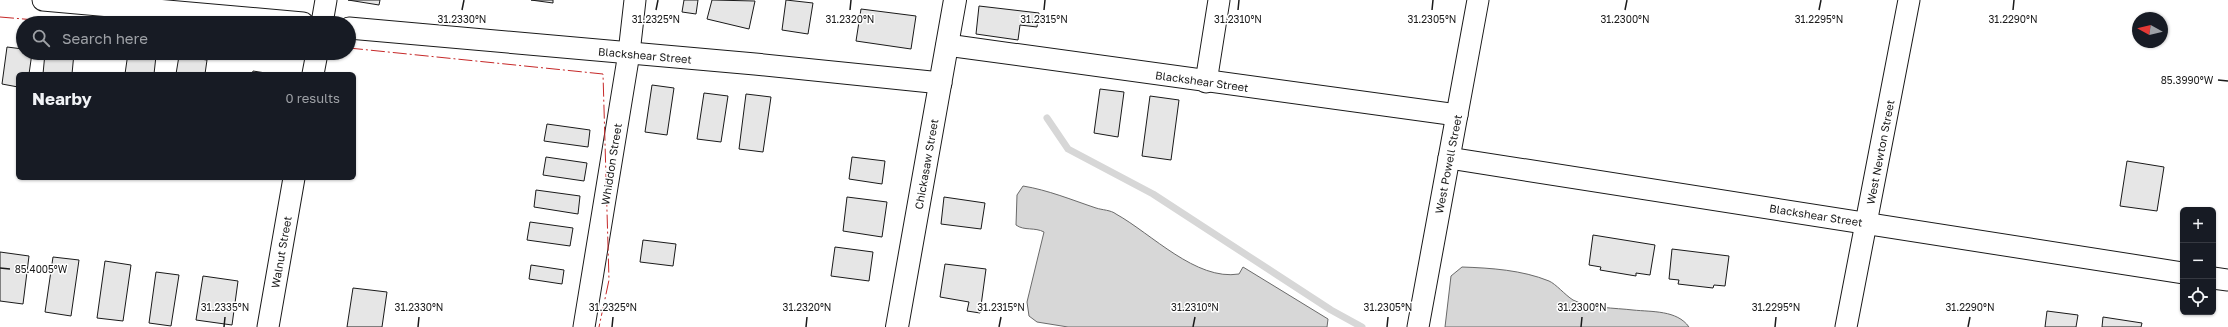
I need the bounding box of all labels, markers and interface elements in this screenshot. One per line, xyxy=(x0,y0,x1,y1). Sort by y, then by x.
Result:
north arrow xyxy=(2132,12,2168,48)
text: 31.2330°N xyxy=(438,13,486,25)
text: 31.2325°N xyxy=(632,13,680,25)
text: 31.2320°N xyxy=(826,13,874,25)
text: 31.2315°N xyxy=(1020,13,1068,25)
text: 31.2310°N xyxy=(1214,13,1262,25)
text: 31.2305°N xyxy=(1408,13,1456,25)
text: 31.2300°N xyxy=(1600,13,1650,25)
text: 31.2295°N xyxy=(1795,13,1843,25)
text: 31.2290°N xyxy=(1988,13,2038,25)
search box xyxy=(16,16,356,60)
icon: search xyxy=(30,27,52,49)
text: Search here xyxy=(62,29,148,47)
street label: Blackshear Street xyxy=(598,44,692,66)
street label: Blackshear Street xyxy=(1154,68,1250,94)
text: 85.3990°W xyxy=(2161,74,2214,86)
text: Nearby xyxy=(32,88,92,109)
text: 0 results xyxy=(285,90,340,106)
street label: West Newton Street xyxy=(1863,99,1897,205)
street label: West Powell Street xyxy=(1432,113,1464,215)
street label: Chickasaw Street xyxy=(912,118,940,210)
street label: Whiddon Street xyxy=(598,122,624,206)
street label: Blackshear Street xyxy=(1769,201,1863,229)
map controls xyxy=(2180,207,2216,315)
button: + xyxy=(2180,207,2216,243)
street label: Walnut Street xyxy=(268,215,294,289)
button: − xyxy=(2180,243,2216,279)
text: 85.4005°W xyxy=(15,263,68,275)
button: locate xyxy=(2180,279,2216,315)
text: 31.2335°N xyxy=(201,301,249,313)
text: 31.2330°N xyxy=(395,301,443,313)
text: 31.2325°N xyxy=(589,301,637,313)
text: 31.2320°N xyxy=(783,301,831,313)
text: 31.2315°N xyxy=(977,301,1025,313)
text: 31.2310°N xyxy=(1171,301,1219,313)
text: 31.2305°N xyxy=(1364,301,1412,313)
text: 31.2300°N xyxy=(1557,301,1607,313)
text: 31.2295°N xyxy=(1752,301,1800,313)
text: 31.2290°N xyxy=(1945,301,1995,313)

